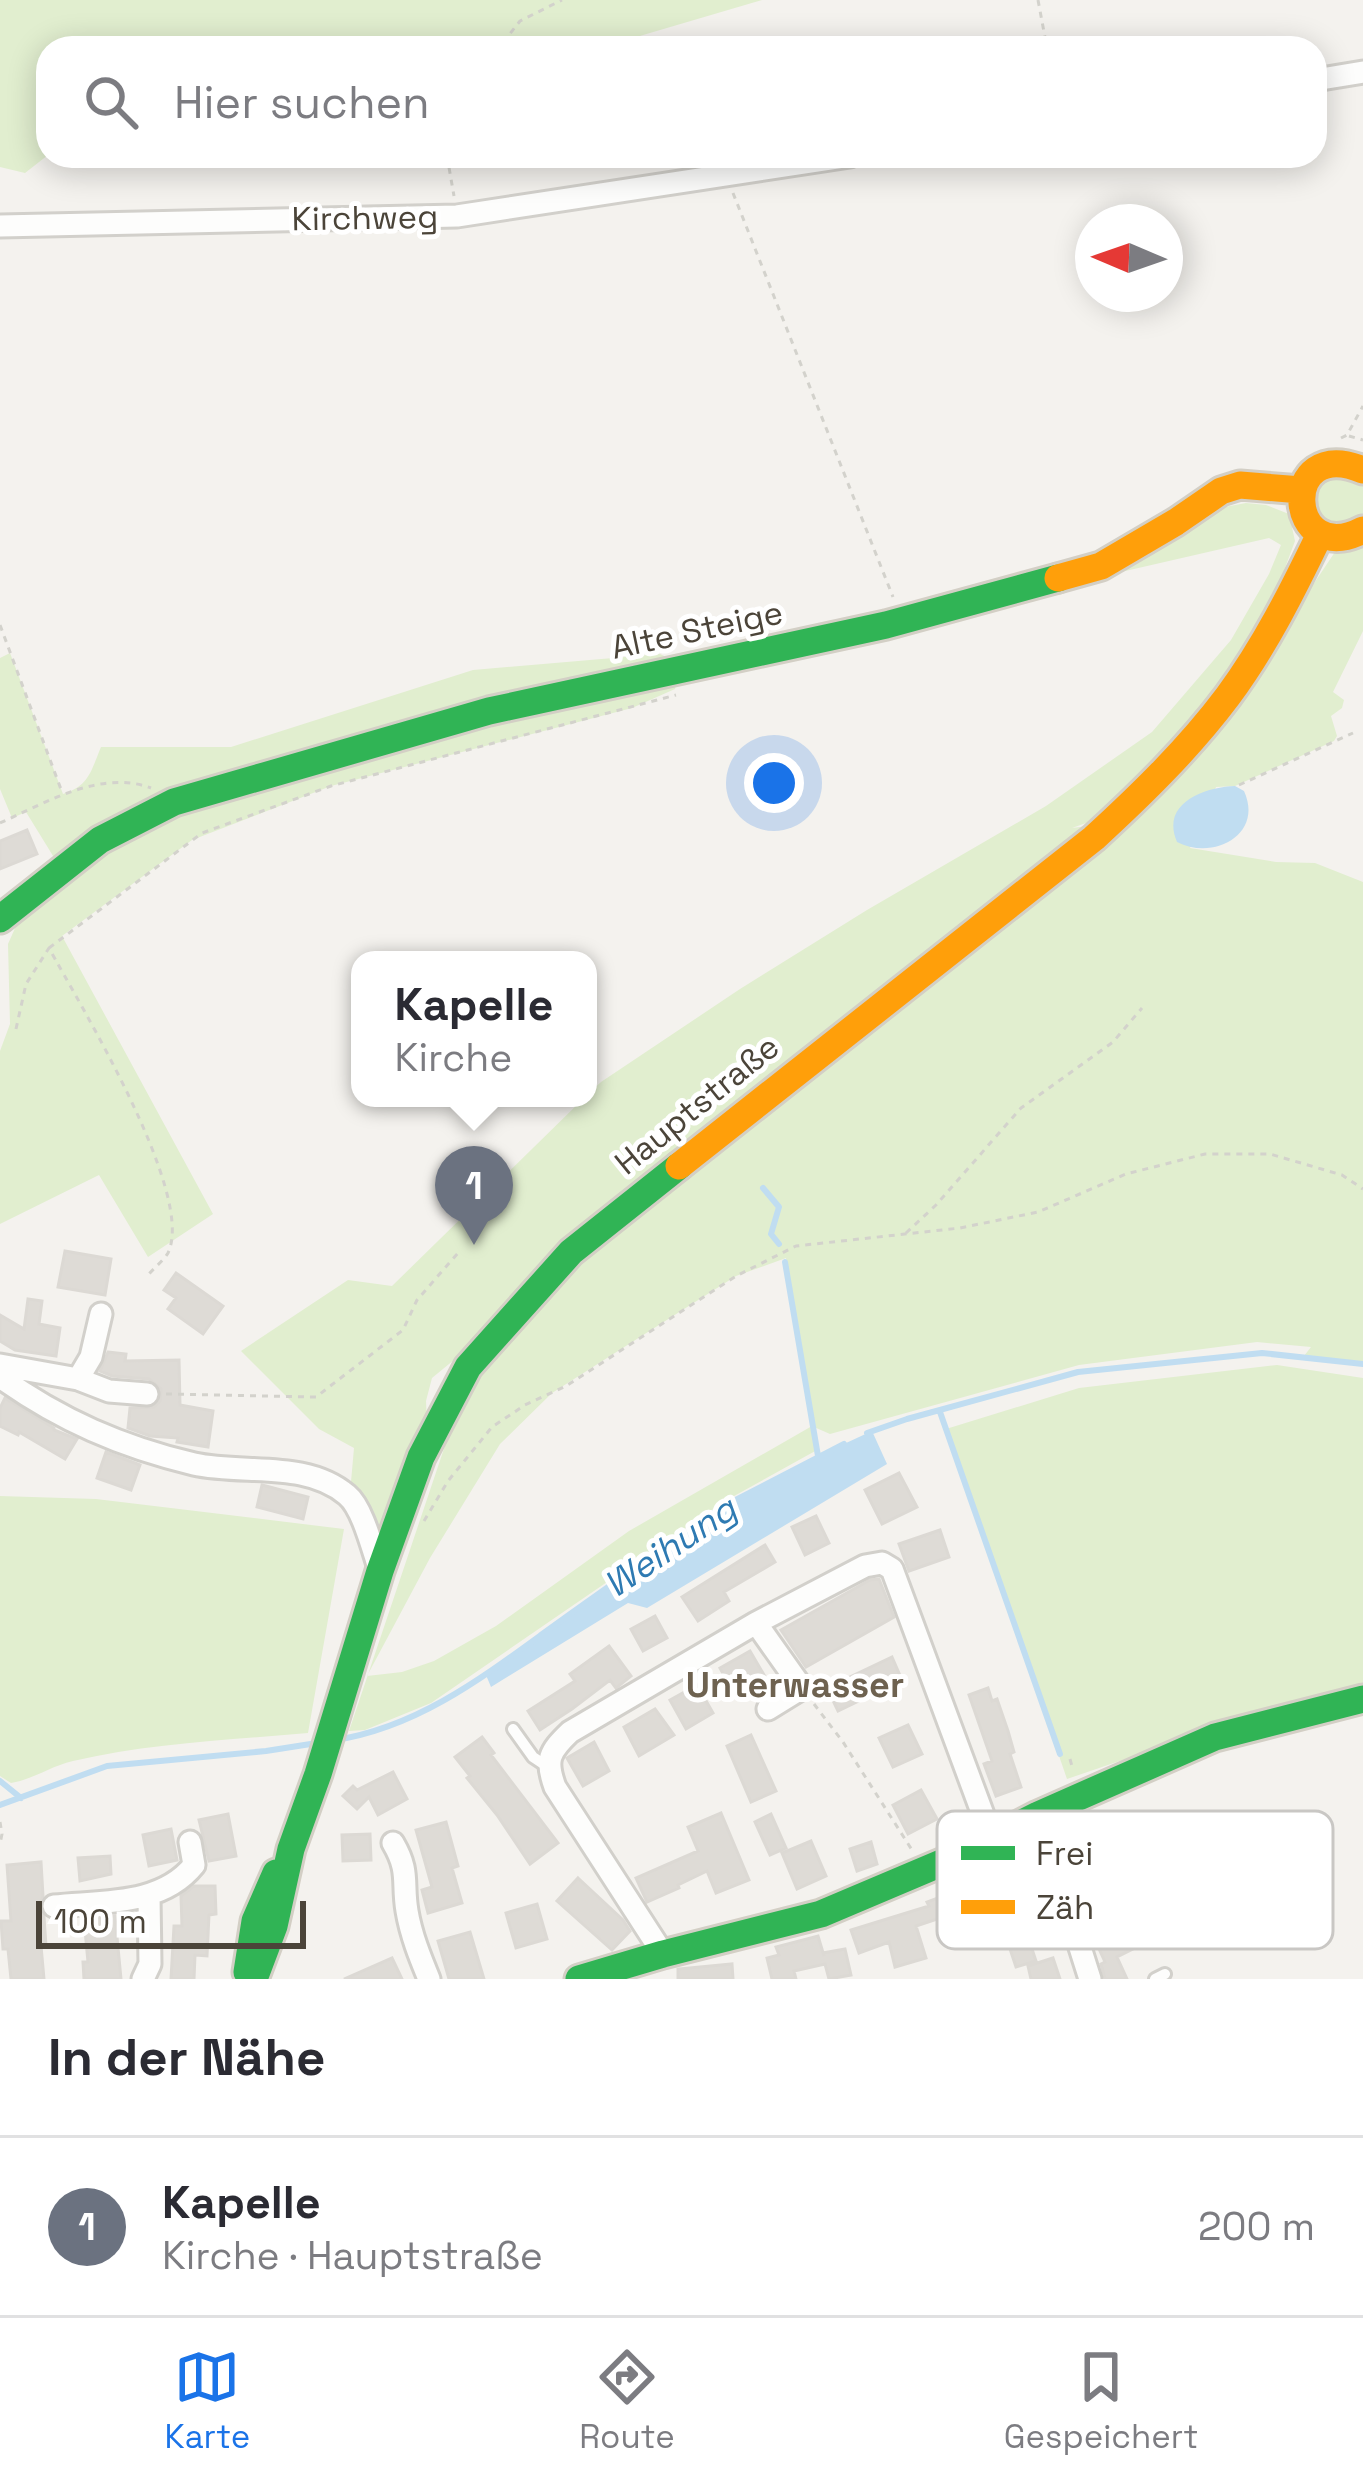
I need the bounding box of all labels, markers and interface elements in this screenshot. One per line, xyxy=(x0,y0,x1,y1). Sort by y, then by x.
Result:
search box xyxy=(36,36,1327,168)
icon: search xyxy=(78,69,144,135)
text: Hier suchen xyxy=(174,74,430,131)
street label: Kirchweg xyxy=(291,196,439,240)
north arrow xyxy=(1075,204,1183,312)
street label: Alte Steige xyxy=(607,591,787,669)
your location xyxy=(744,753,804,813)
popup xyxy=(351,951,597,1107)
text: Kapelle xyxy=(395,976,553,1033)
street label: Hauptstraße xyxy=(606,1026,788,1184)
text: Kirche xyxy=(395,1033,512,1082)
pin: 1 xyxy=(435,1146,513,1245)
water label: Weihung xyxy=(595,1485,747,1608)
district label: Unterwasser xyxy=(686,1662,904,1708)
legend xyxy=(937,1811,1333,1949)
text: Frei xyxy=(1036,1833,1093,1875)
text: Zäh xyxy=(1036,1887,1094,1929)
scale bar xyxy=(36,1895,306,1948)
text: 100 m xyxy=(54,1901,147,1943)
text: In der Nähe xyxy=(48,2025,325,2090)
text: Kapelle xyxy=(162,2174,321,2231)
text: 1 xyxy=(78,2202,96,2251)
text: 200 m xyxy=(1198,2202,1315,2251)
text: Kirche · Hauptstraße xyxy=(162,2231,543,2280)
tab: Karte xyxy=(165,2344,250,2458)
tab: Route xyxy=(579,2344,675,2458)
tab: Gespeichert xyxy=(1004,2344,1198,2458)

